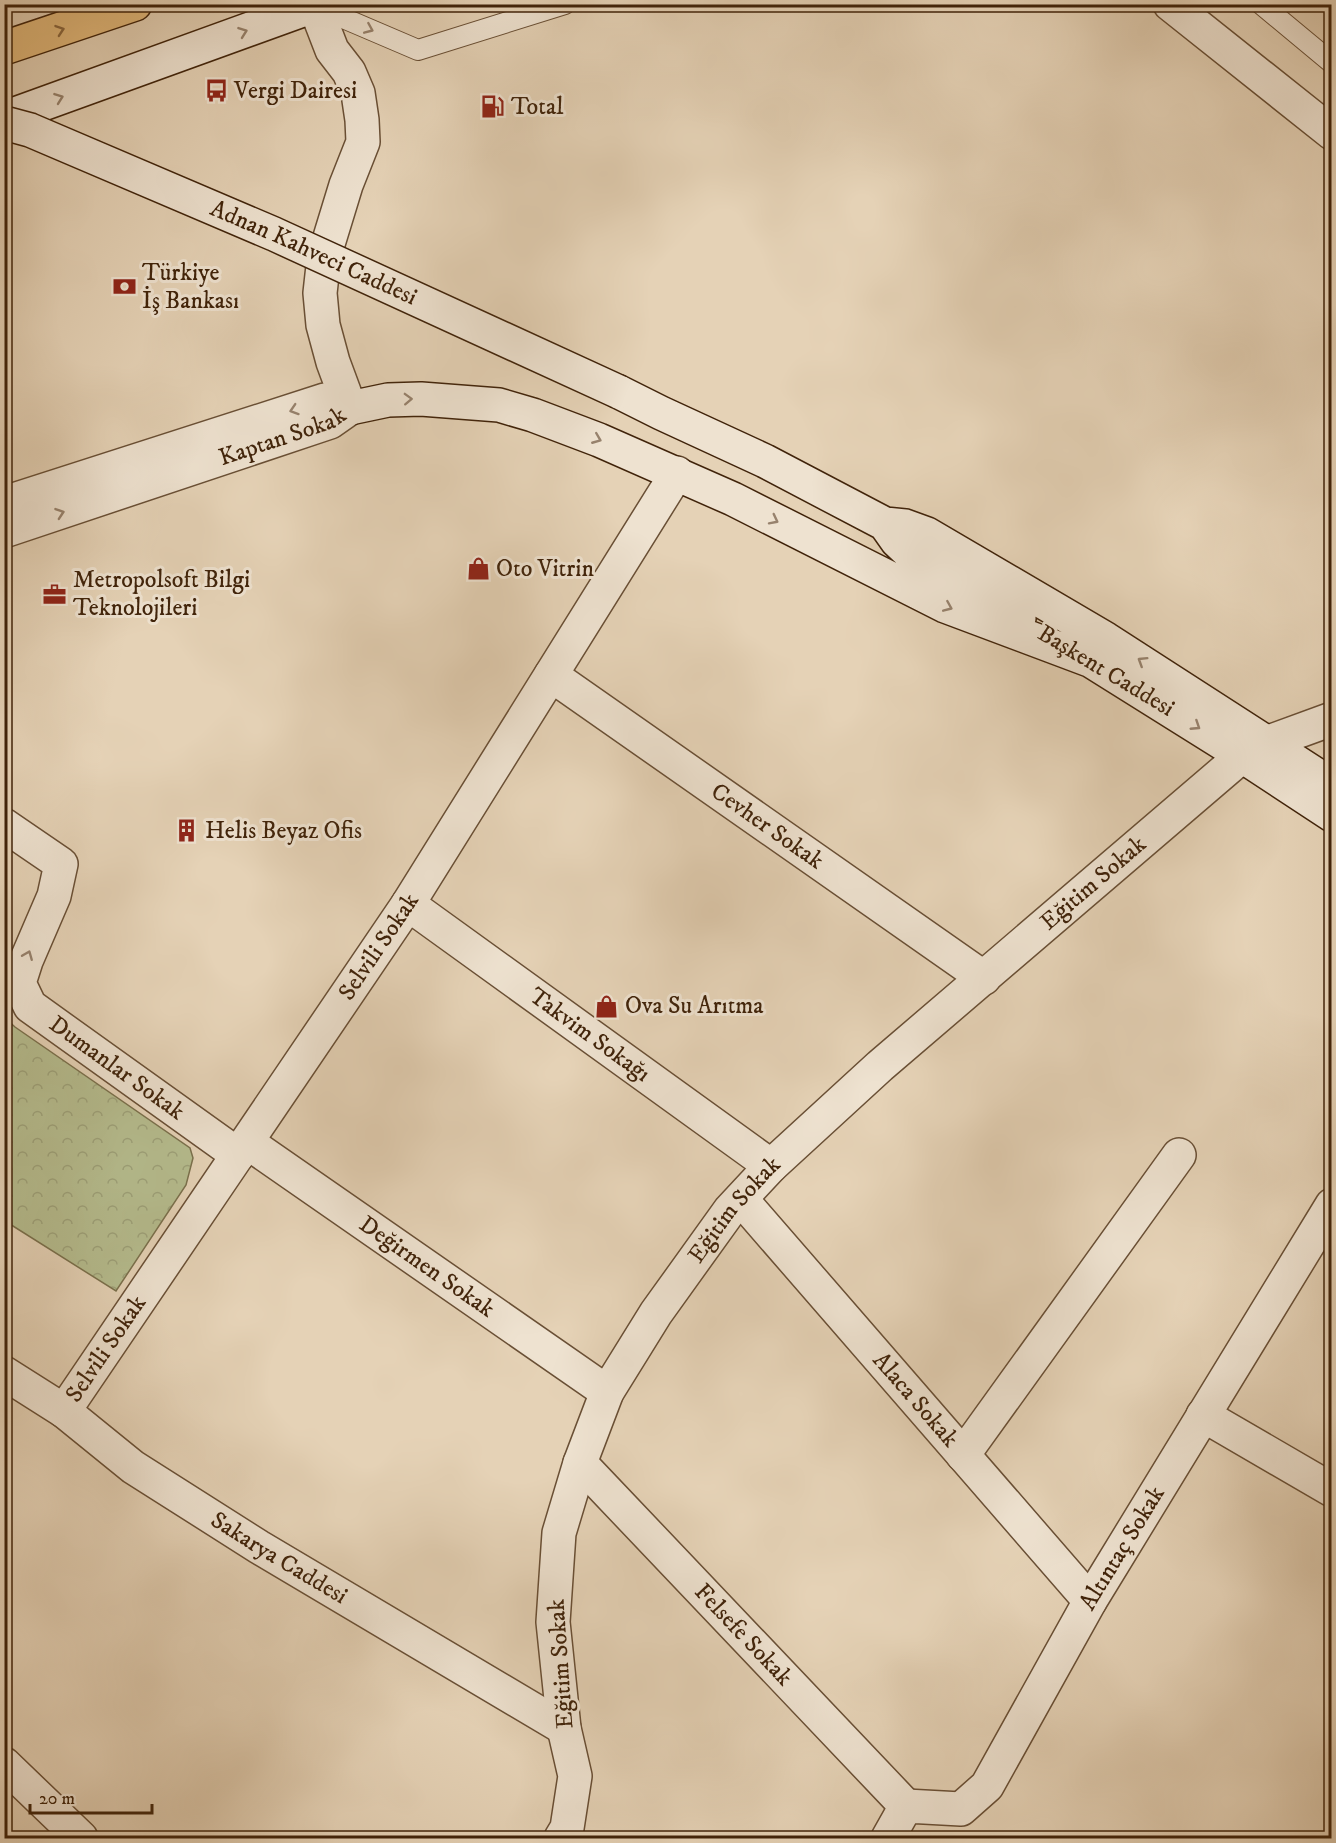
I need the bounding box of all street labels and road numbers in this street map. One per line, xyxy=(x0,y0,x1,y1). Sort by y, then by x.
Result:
street label: Adnan Kahveci Caddesi xyxy=(206,194,422,312)
street label: Kaptan Sokak xyxy=(215,400,352,473)
street label: Başkent Caddesi xyxy=(1032,618,1180,724)
street label: Cevher Sokak xyxy=(705,777,830,876)
street label: Eğitim Sokak xyxy=(1034,830,1153,937)
street label: Selvili Sokak xyxy=(332,888,426,1006)
street label: Takvim Sokağı xyxy=(523,981,656,1089)
street label: Dumanlar Sokak xyxy=(43,1009,191,1127)
street label: Eğitim Sokak xyxy=(682,1150,787,1269)
street label: Değirmen Sokak xyxy=(353,1209,501,1324)
street label: Selvili Sokak xyxy=(59,1290,153,1408)
street label: Alaca Sokak xyxy=(866,1346,965,1454)
street label: Altıntaç Sokak xyxy=(1073,1481,1172,1616)
street label: Sakarya Caddesi xyxy=(205,1505,353,1611)
street label: Felsefe Sokak xyxy=(688,1577,799,1692)
street label: Eğitim Sokak xyxy=(541,1598,580,1730)

